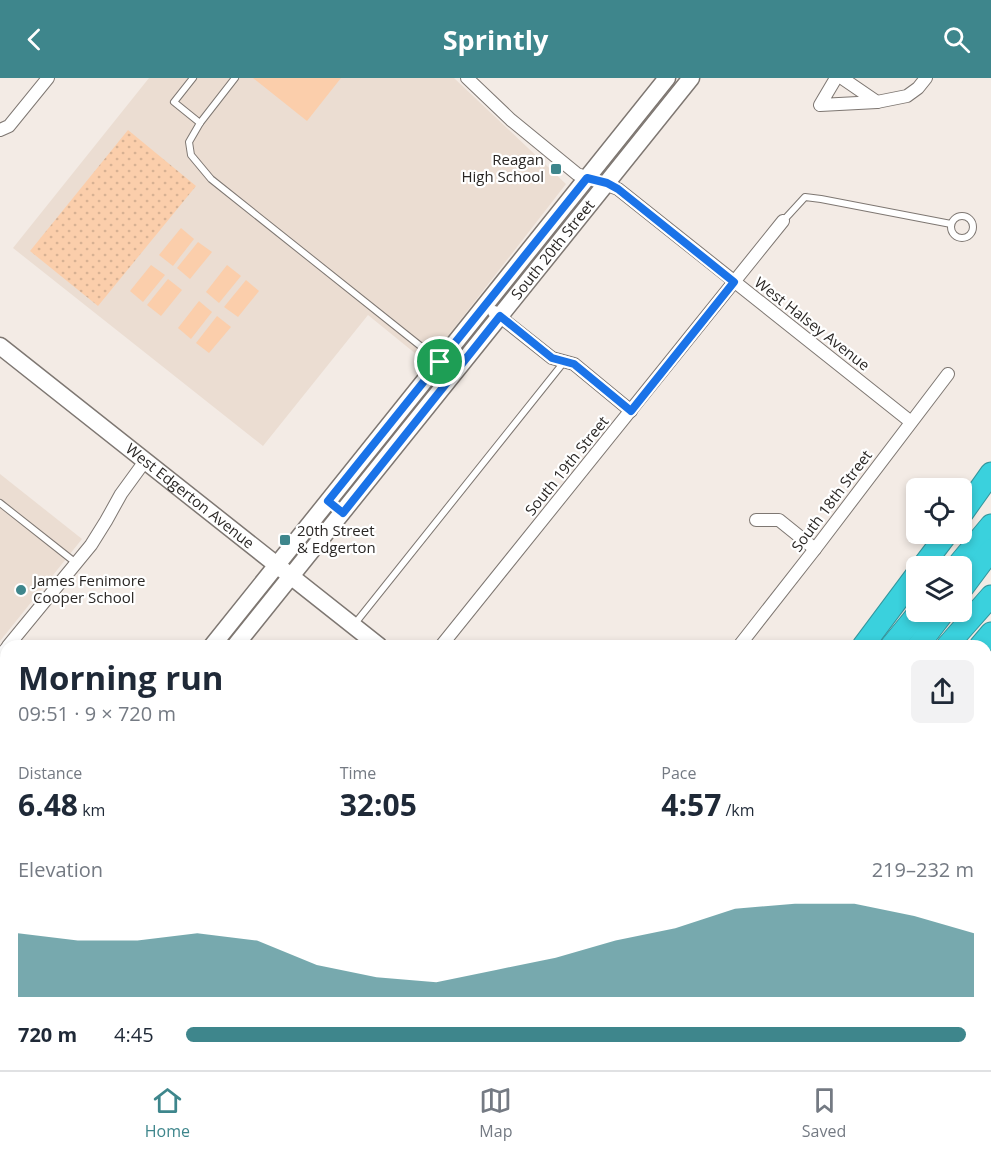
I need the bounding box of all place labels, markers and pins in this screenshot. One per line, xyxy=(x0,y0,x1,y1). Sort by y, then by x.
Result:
place label: Reagan High School xyxy=(461,149,544,186)
marker: Reagan High School xyxy=(549,162,563,176)
pin xyxy=(414,336,465,387)
place label: 20th Street & Edgerton xyxy=(297,520,376,557)
marker: 20th Street & Edgerton xyxy=(278,533,292,547)
place label: James Fenimore Cooper School xyxy=(31,570,145,607)
marker: James Fenimore Cooper School xyxy=(14,583,28,597)

